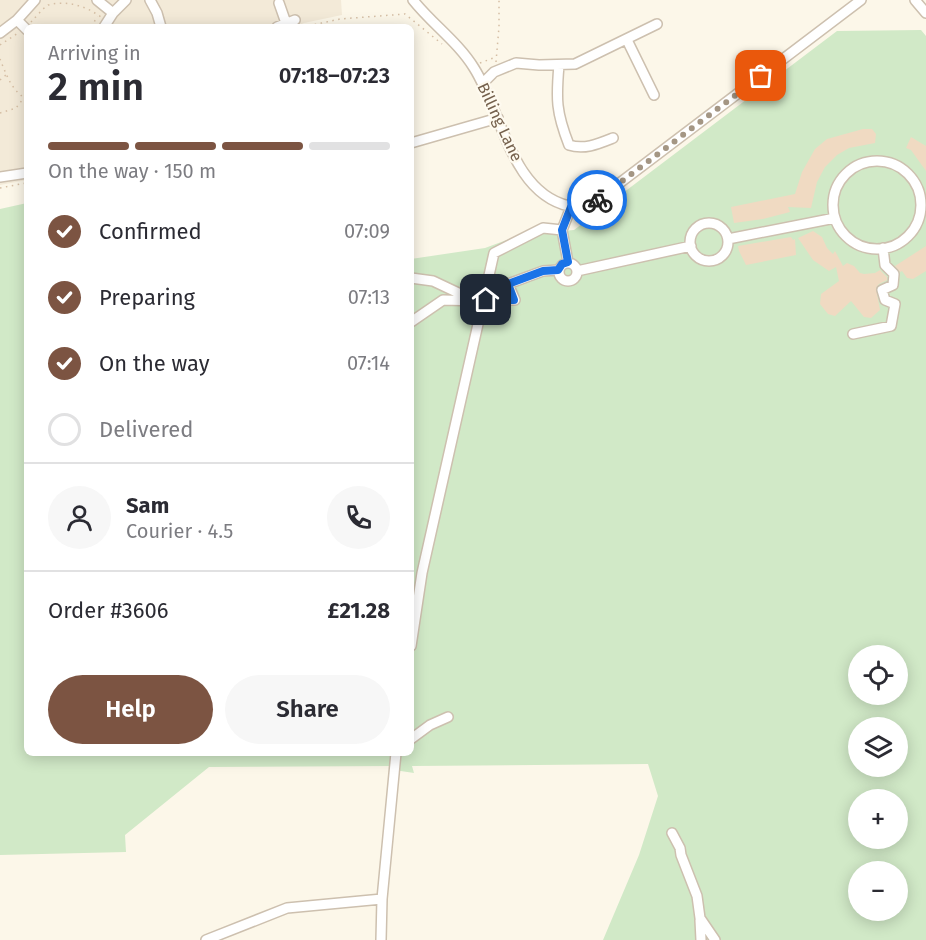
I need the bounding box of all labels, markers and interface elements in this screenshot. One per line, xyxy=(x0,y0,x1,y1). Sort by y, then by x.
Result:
text: Arriving in xyxy=(48,41,141,65)
pin xyxy=(735,50,786,101)
icon: bag xyxy=(744,59,777,92)
text: 07:18–07:23 xyxy=(279,62,390,89)
text: 2 min xyxy=(48,64,144,110)
street label: Billing Lane xyxy=(473,80,527,164)
text: On the way · 150 m xyxy=(48,159,216,183)
courier xyxy=(567,170,627,230)
icon: bike xyxy=(581,184,614,217)
icon: check xyxy=(48,215,81,248)
text: Confirmed xyxy=(99,218,202,245)
text: 07:09 xyxy=(344,219,390,243)
pin xyxy=(460,274,511,325)
icon: check xyxy=(48,281,81,314)
icon: home xyxy=(469,283,502,316)
text: Preparing xyxy=(99,284,195,311)
text: 07:13 xyxy=(348,285,390,309)
icon: check xyxy=(48,347,81,380)
text: On the way xyxy=(99,350,210,377)
text: 07:14 xyxy=(347,351,390,375)
text: Delivered xyxy=(99,416,194,443)
button: person xyxy=(48,486,111,549)
button: phone xyxy=(327,486,390,549)
text: Sam xyxy=(126,492,169,519)
text: Courier · 4.5 xyxy=(126,519,233,543)
text: Order #3606 xyxy=(48,597,168,624)
text: £21.28 xyxy=(328,597,390,624)
map controls xyxy=(848,645,908,921)
button: locate xyxy=(848,645,908,705)
button: Help xyxy=(48,675,213,744)
button: Share xyxy=(225,675,390,744)
button: layers xyxy=(848,717,908,777)
button: + xyxy=(848,789,908,849)
button: − xyxy=(848,861,908,921)

